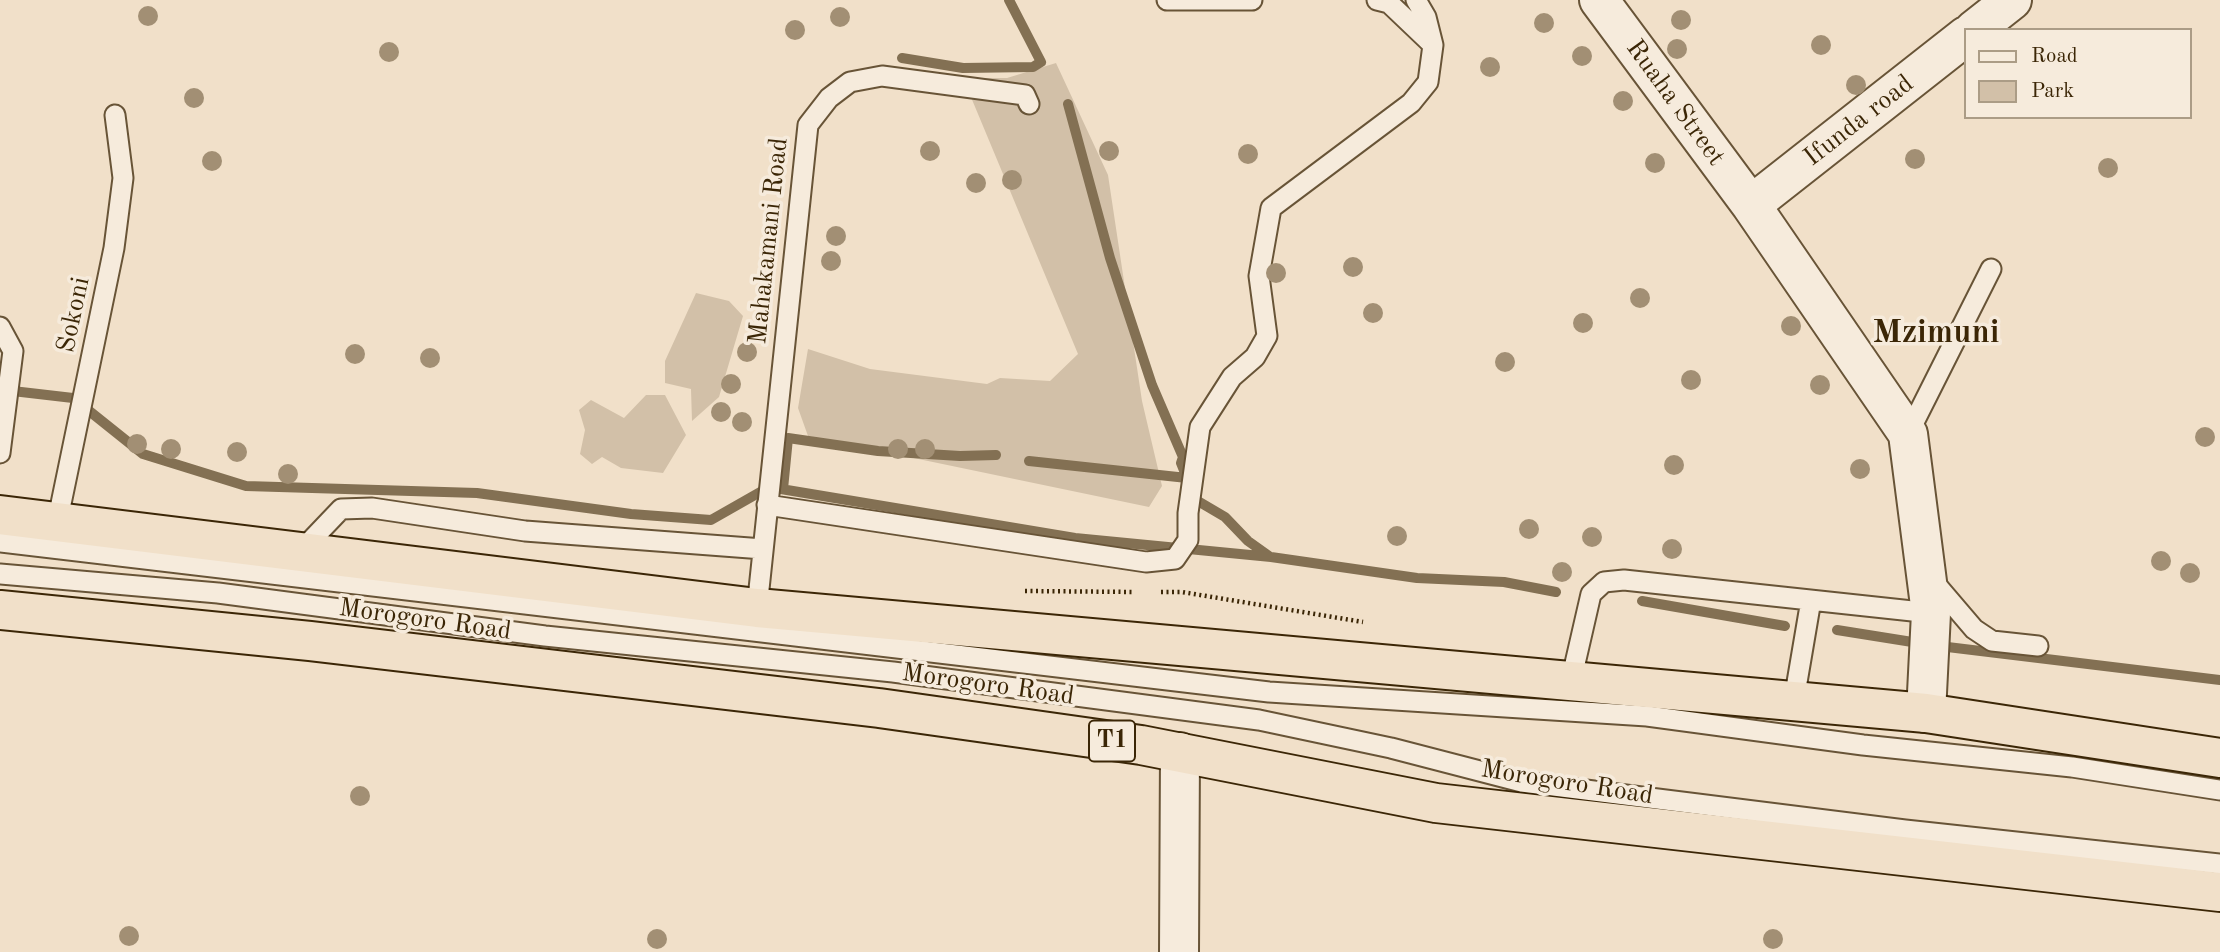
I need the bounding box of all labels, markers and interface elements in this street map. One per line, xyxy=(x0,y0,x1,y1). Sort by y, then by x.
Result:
legend xyxy=(1965,28,2192,119)
street label: Ruaha Street xyxy=(1619,34,1731,172)
text: Road xyxy=(2031,46,2078,67)
street label: Ifunda road xyxy=(1798,69,1920,173)
text: Park xyxy=(2031,81,2074,102)
street label: Mahakamani Road xyxy=(743,136,795,346)
street label: Sokoni xyxy=(51,274,97,356)
district label: Mzimuni xyxy=(1873,313,1999,353)
street label: Morogoro Road xyxy=(337,592,513,648)
street label: Morogoro Road xyxy=(900,657,1076,713)
road number: T1 xyxy=(1089,720,1135,762)
street label: Morogoro Road xyxy=(1479,754,1655,812)

